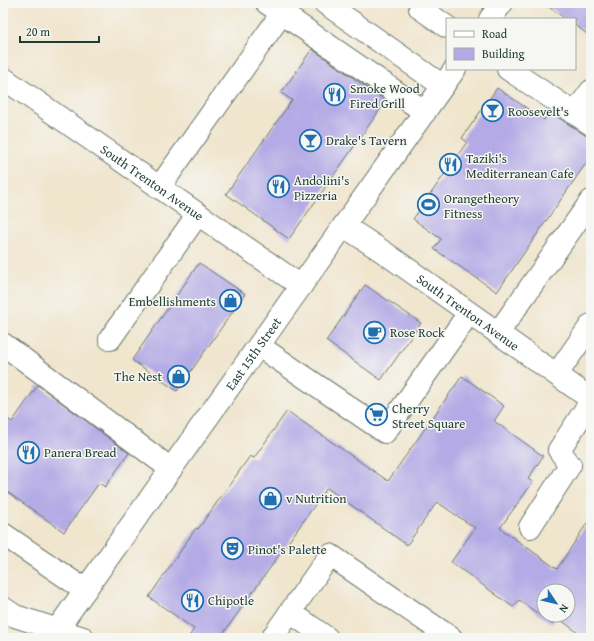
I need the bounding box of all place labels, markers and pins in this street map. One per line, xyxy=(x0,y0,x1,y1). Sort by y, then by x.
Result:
place label: Smoke Wood Fired Grill xyxy=(350,79,420,113)
restaurant icon: Smoke Wood Fired Grill xyxy=(322,82,348,108)
bar icon: Roosevelt's xyxy=(480,98,506,124)
place label: Roosevelt's xyxy=(508,102,569,121)
bar icon: Drake's Tavern xyxy=(298,127,324,153)
place label: Drake's Tavern xyxy=(326,131,407,150)
place label: Taziki's Mediterranean Cafe xyxy=(466,149,574,183)
restaurant icon: Taziki's Mediterranean Cafe xyxy=(438,152,464,178)
place label: Andolini's Pizzeria xyxy=(294,171,350,205)
restaurant icon: Andolini's Pizzeria xyxy=(265,174,291,200)
place label: Orangetheory Fitness xyxy=(444,189,520,223)
sports icon: Orangetheory Fitness xyxy=(415,192,441,218)
shop icon: Embellishments xyxy=(218,288,244,314)
place label: Embellishments xyxy=(129,292,216,311)
cafe icon: Rose Rock xyxy=(361,319,387,345)
place label: Rose Rock xyxy=(390,323,445,342)
shop icon: The Nest xyxy=(165,363,191,389)
place label: The Nest xyxy=(114,367,162,386)
place label: Cherry Street Square xyxy=(392,399,465,433)
supermarket icon: Cherry Street Square xyxy=(364,402,390,428)
restaurant icon: Panera Bread xyxy=(16,439,42,465)
place label: Panera Bread xyxy=(44,443,117,462)
shop icon: v Nutrition xyxy=(257,485,283,511)
place label: v Nutrition xyxy=(286,489,347,508)
theatre icon: Pinot's Palette xyxy=(219,536,245,562)
place label: Pinot's Palette xyxy=(248,540,327,559)
restaurant icon: Chipotle xyxy=(179,587,205,613)
place label: Chipotle xyxy=(208,591,254,610)

